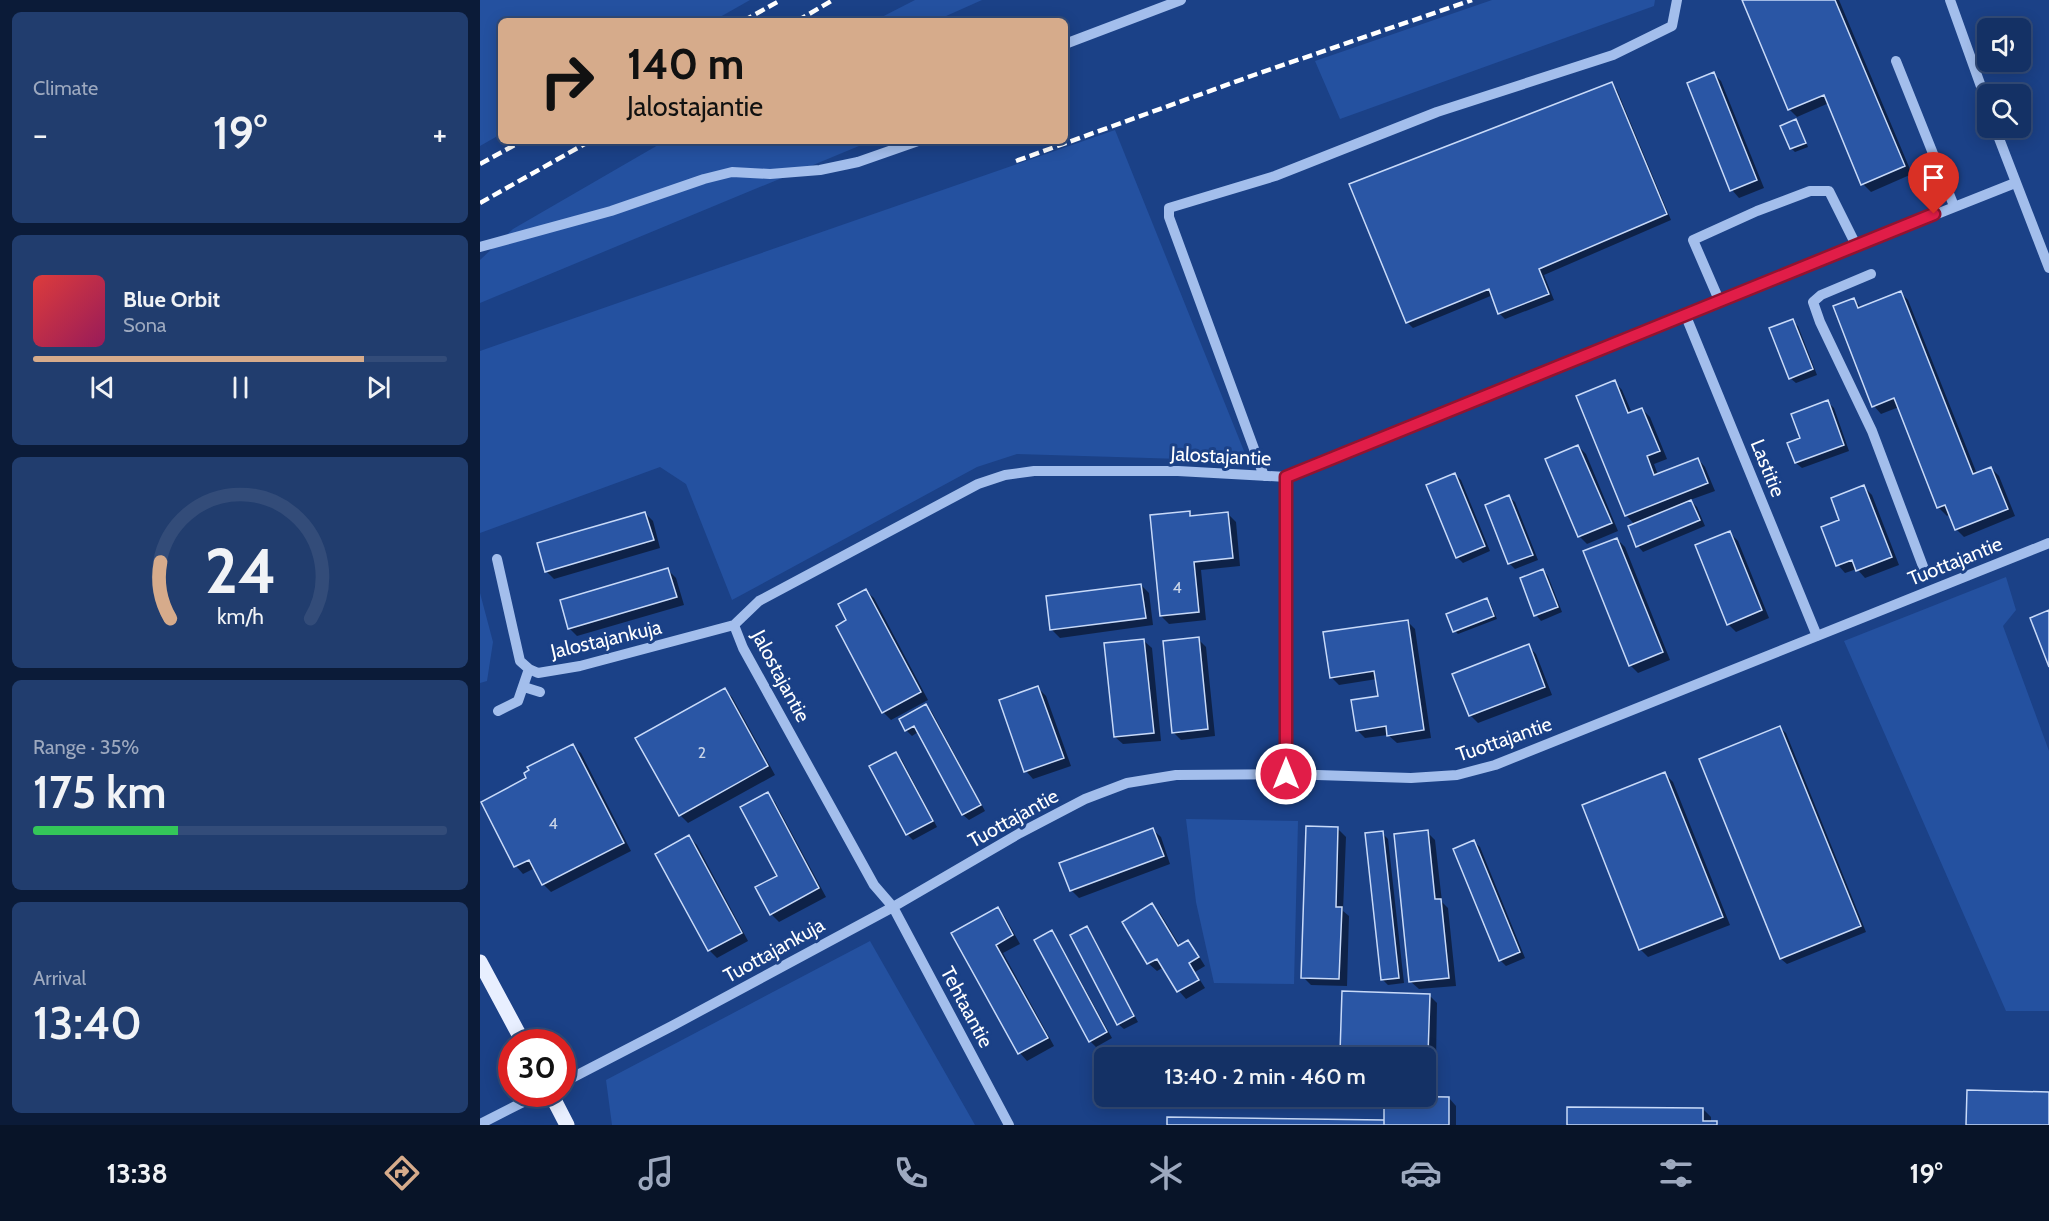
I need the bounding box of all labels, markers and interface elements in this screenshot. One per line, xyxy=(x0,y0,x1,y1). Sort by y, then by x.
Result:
map controls xyxy=(1977,18,2031,138)
button: sound xyxy=(1977,18,2031,72)
text: 140 m xyxy=(627,38,744,90)
icon: right xyxy=(528,42,606,120)
text: Climate xyxy=(33,76,98,100)
button: search xyxy=(1977,84,2031,138)
text: Jalostajantie xyxy=(627,90,763,123)
text: 19° xyxy=(213,106,267,160)
text: − xyxy=(33,114,48,154)
text: + xyxy=(432,114,447,154)
pin xyxy=(1908,152,1959,214)
icon: arrive xyxy=(1917,161,1950,194)
text: Blue Orbit xyxy=(123,286,220,313)
text: Sona xyxy=(123,313,166,337)
icon: previous xyxy=(86,371,119,404)
icon: pause xyxy=(224,371,257,404)
icon: next xyxy=(362,371,395,404)
street label: Lastitie xyxy=(1746,436,1790,500)
street label: Jalostajantie xyxy=(1169,441,1272,471)
street label: Tuottajantie xyxy=(1904,531,2006,591)
text: 24 xyxy=(204,534,276,610)
house number: 4 xyxy=(1172,578,1182,597)
text: km/h xyxy=(217,604,263,630)
street label: Jalostajankuja xyxy=(547,615,664,664)
street label: Jalostajantie xyxy=(746,625,815,726)
street label: Tuottajantie xyxy=(1453,711,1555,767)
text: Range · 35% xyxy=(33,735,139,759)
position arrow xyxy=(1254,742,1318,806)
house number: 2 xyxy=(698,743,706,762)
text: 175 km xyxy=(33,765,167,819)
street label: Tuottajantie xyxy=(964,783,1062,853)
house number: 4 xyxy=(548,814,558,833)
street label: Tuottajankuja xyxy=(719,912,829,988)
street label: Tehtaantie xyxy=(936,962,998,1052)
text: Arrival xyxy=(33,966,86,990)
text: 13:40 xyxy=(33,996,142,1050)
speed limit sign: 30 xyxy=(498,1029,576,1107)
text: 13:40 · 2 min · 460 m xyxy=(1164,1063,1366,1090)
icon: directions xyxy=(381,1152,423,1194)
icon: music xyxy=(635,1152,677,1194)
icon: phone xyxy=(890,1152,932,1194)
icon: climate xyxy=(1145,1152,1187,1194)
icon: car xyxy=(1400,1152,1442,1194)
icon: filters xyxy=(1655,1152,1697,1194)
text: 13:38 xyxy=(106,1157,168,1190)
text: 19° xyxy=(1910,1157,1943,1190)

